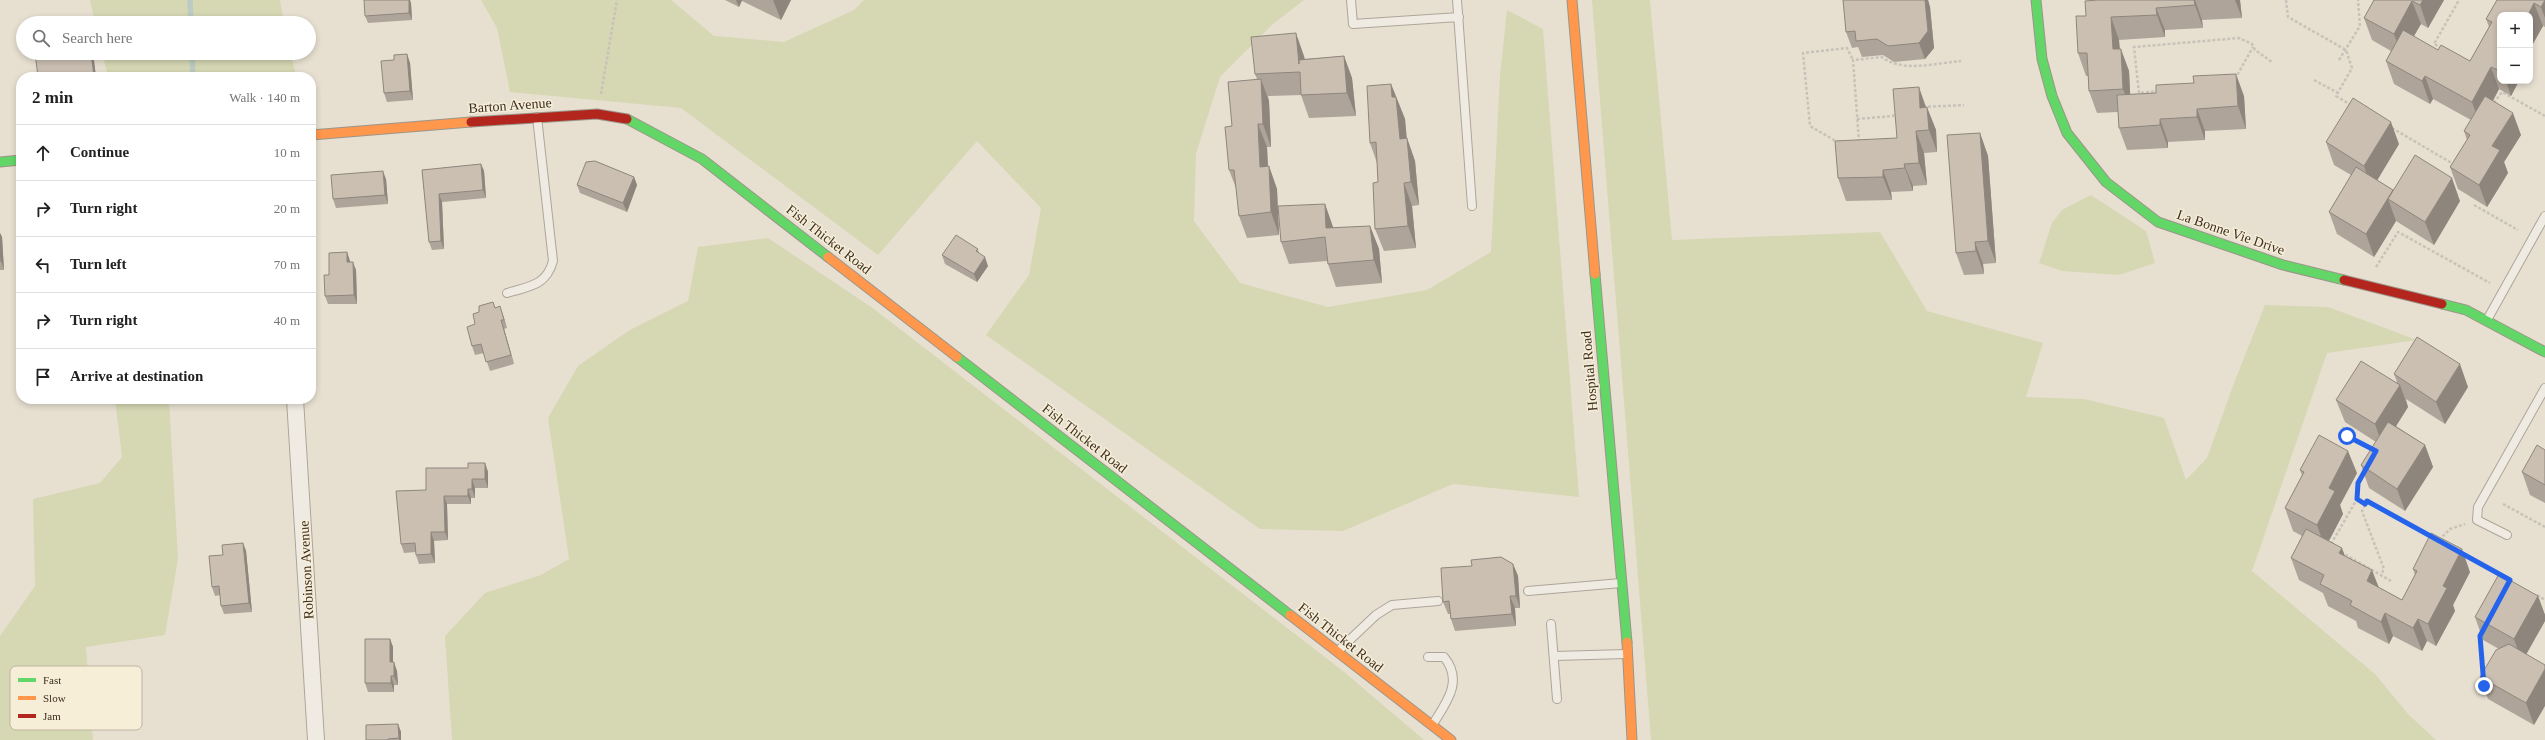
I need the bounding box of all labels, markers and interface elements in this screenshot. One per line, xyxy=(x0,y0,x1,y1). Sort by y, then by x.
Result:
map controls xyxy=(2497,12,2533,84)
button: + xyxy=(2497,12,2533,48)
search box xyxy=(16,16,316,60)
icon: search xyxy=(30,27,52,49)
text: Search here xyxy=(62,30,132,46)
button: − xyxy=(2497,48,2533,84)
text: 2 min xyxy=(32,88,73,107)
text: Walk · 140 m xyxy=(229,90,300,105)
street label: Barton Avenue xyxy=(468,95,552,116)
icon: ahead xyxy=(32,142,54,164)
text: Continue xyxy=(70,144,129,160)
text: 10 m xyxy=(274,145,300,160)
icon: right xyxy=(32,198,54,220)
text: Turn right xyxy=(70,200,137,216)
text: 20 m xyxy=(274,201,300,216)
street label: Fish Thicket Road xyxy=(783,202,874,277)
street label: La Bonne Vie Drive xyxy=(2175,207,2287,258)
icon: left xyxy=(32,254,54,276)
text: Turn left xyxy=(70,256,127,272)
text: 70 m xyxy=(274,257,300,272)
icon: right xyxy=(32,310,54,332)
text: Turn right xyxy=(70,312,137,328)
text: 40 m xyxy=(274,313,300,328)
street label: Hospital Road xyxy=(1579,330,1600,412)
icon: arrive xyxy=(32,366,54,388)
text: Arrive at destination xyxy=(70,368,203,384)
street label: Fish Thicket Road xyxy=(1039,401,1130,476)
route start xyxy=(2338,427,2356,445)
street label: Robinson Avenue xyxy=(296,520,317,620)
street label: Fish Thicket Road xyxy=(1295,600,1386,675)
legend xyxy=(10,666,142,730)
text: Fast xyxy=(43,674,61,686)
route end xyxy=(2475,677,2493,695)
text: Slow xyxy=(43,692,66,704)
text: Jam xyxy=(43,710,61,722)

